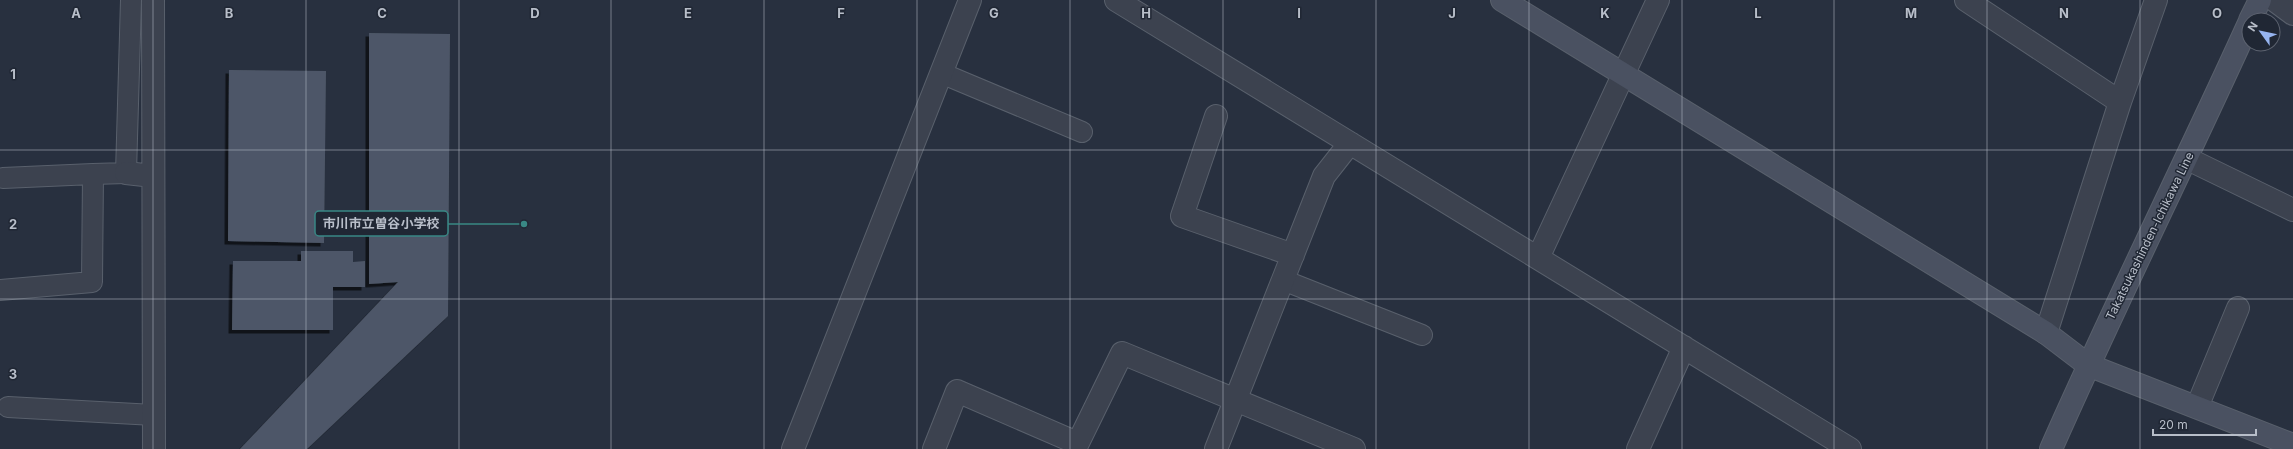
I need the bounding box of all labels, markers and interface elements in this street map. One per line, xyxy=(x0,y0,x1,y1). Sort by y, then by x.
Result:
text: A xyxy=(71,5,81,21)
text: B xyxy=(225,5,234,21)
text: C xyxy=(377,5,387,21)
text: D xyxy=(530,5,540,21)
text: E xyxy=(684,5,692,21)
text: F xyxy=(837,5,845,21)
text: G xyxy=(989,5,999,21)
text: H xyxy=(1141,5,1151,21)
text: I xyxy=(1297,5,1301,21)
text: J xyxy=(1448,5,1456,21)
text: K xyxy=(1600,5,1610,21)
text: L xyxy=(1754,5,1762,21)
text: M xyxy=(1905,5,1917,21)
text: N xyxy=(2059,5,2069,21)
text: O xyxy=(2212,5,2222,21)
north arrow xyxy=(2241,12,2281,52)
text: N xyxy=(2244,19,2261,34)
text: 1 xyxy=(10,66,16,82)
street label: Takatsukashinden-Ichikawa Line xyxy=(2102,149,2197,322)
callout: 市川市立曽谷小学校 xyxy=(315,211,448,236)
text: 市川市立曽谷小学校 xyxy=(322,215,440,231)
text: 2 xyxy=(9,216,17,232)
text: 3 xyxy=(9,366,17,382)
scale bar xyxy=(2153,411,2256,437)
text: 20 m xyxy=(2159,417,2188,432)

